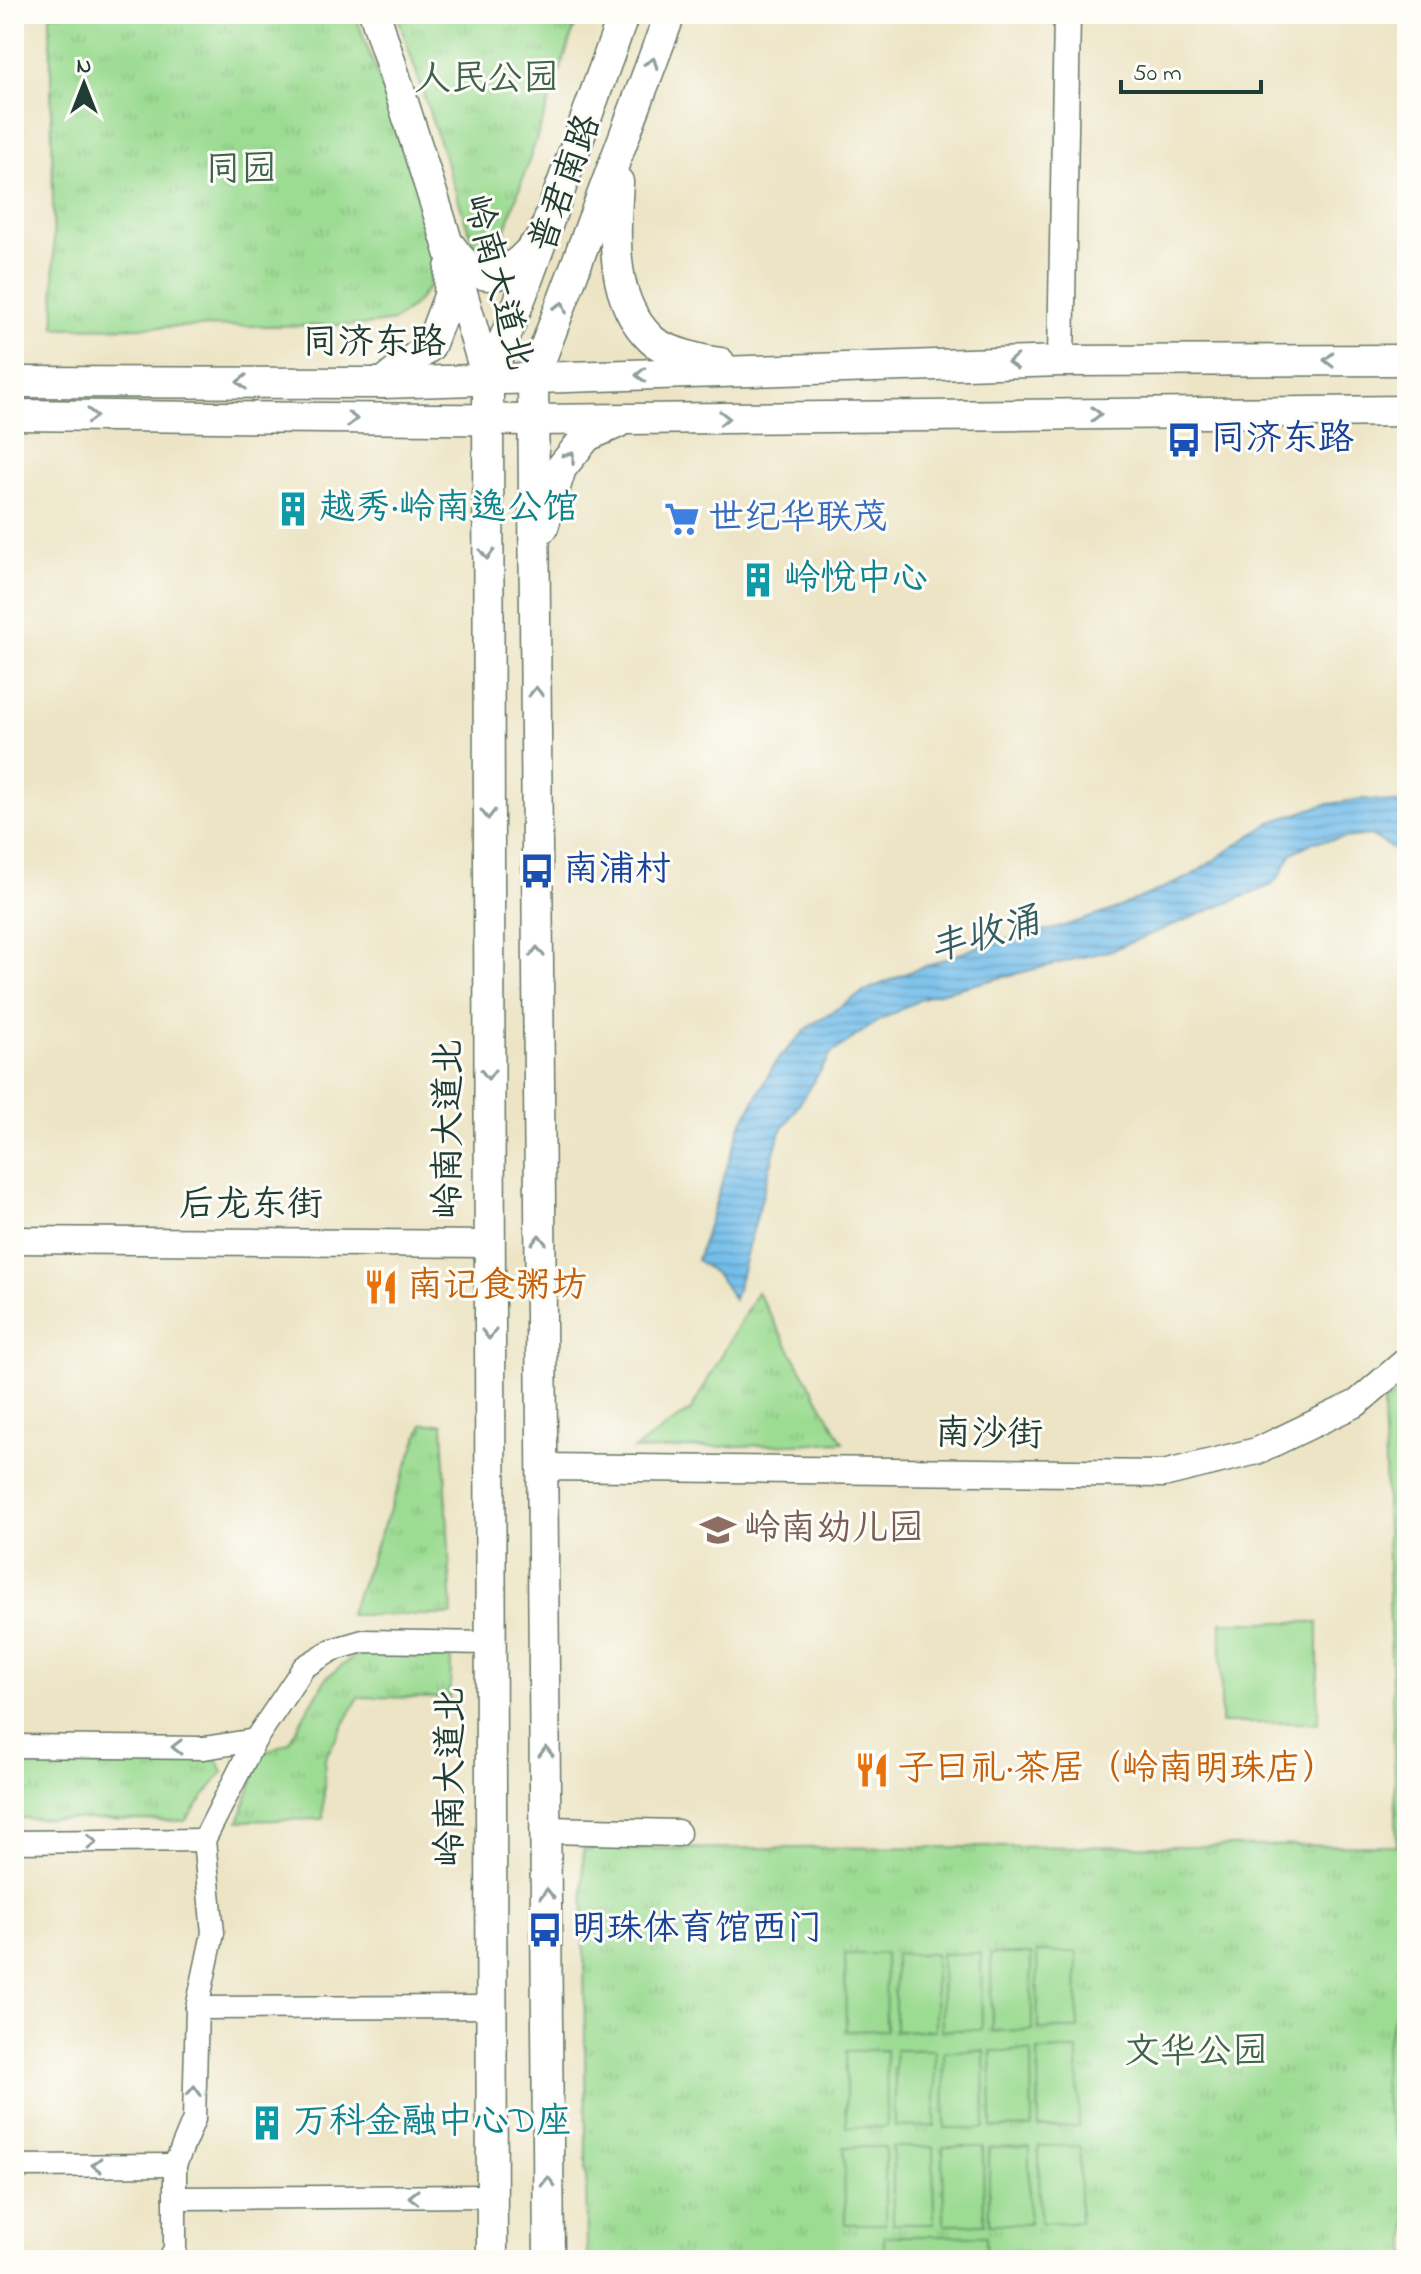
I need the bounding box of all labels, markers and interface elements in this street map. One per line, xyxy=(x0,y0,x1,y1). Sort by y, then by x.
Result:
north arrow xyxy=(44,44,124,124)
scale bar xyxy=(1121,44,1261,94)
text: N xyxy=(77,51,91,83)
park label: 人民公园 xyxy=(415,54,559,107)
one-way arrow xyxy=(642,57,659,71)
text: 50 m xyxy=(1133,57,1182,92)
street label: 普君南路 xyxy=(517,107,617,261)
park label: 同园 xyxy=(205,145,277,198)
street label: 岭南大道北 xyxy=(447,189,545,377)
one-way arrow xyxy=(551,301,568,315)
street label: 同济东路 xyxy=(302,318,446,371)
one-way arrow xyxy=(1322,351,1335,369)
one-way arrow xyxy=(1006,354,1019,371)
one-way arrow xyxy=(634,367,647,384)
one-way arrow xyxy=(235,373,248,391)
one-way arrow xyxy=(1090,405,1103,423)
one-way arrow xyxy=(86,407,99,425)
one-way arrow xyxy=(718,409,731,427)
one-way arrow xyxy=(346,410,359,427)
place label: 同济东路 xyxy=(1210,414,1354,467)
bus stop icon: 同济东路 xyxy=(1165,421,1203,459)
one-way arrow xyxy=(561,451,575,466)
place label: 越秀·岭南逸公馆 xyxy=(319,483,579,536)
building icon: 越秀·岭南逸公馆 xyxy=(274,490,312,528)
place label: 世纪华联茂 xyxy=(708,493,888,546)
supermarket icon: 世纪华联茂 xyxy=(663,500,701,538)
one-way arrow xyxy=(478,548,496,561)
place label: 岭悦中心 xyxy=(784,554,928,607)
building icon: 岭悦中心 xyxy=(739,561,777,599)
one-way arrow xyxy=(527,685,545,698)
one-way arrow xyxy=(479,808,497,821)
place label: 南浦村 xyxy=(563,845,671,898)
bus stop icon: 南浦村 xyxy=(518,852,556,890)
water label: 丰收涌 xyxy=(922,894,1048,980)
one-way arrow xyxy=(529,945,546,958)
street label: 岭南大道北 xyxy=(424,1039,477,1219)
one-way arrow xyxy=(479,1068,497,1081)
street label: 后龙东街 xyxy=(179,1180,323,1233)
one-way arrow xyxy=(531,1233,548,1246)
place label: 南记食粥坊 xyxy=(407,1261,587,1314)
restaurant icon: 南记食粥坊 xyxy=(362,1268,400,1306)
one-way arrow xyxy=(480,1328,498,1341)
street label: 南沙街 xyxy=(935,1409,1043,1463)
place label: 岭南幼儿园 xyxy=(744,1504,924,1557)
school or university icon: 岭南幼儿园 xyxy=(699,1511,737,1549)
street label: 岭南大道北 xyxy=(426,1687,479,1867)
one-way arrow xyxy=(170,1738,183,1756)
place label: 子曰礼·茶居（岭南明珠店） xyxy=(898,1744,1338,1797)
one-way arrow xyxy=(537,1745,554,1758)
restaurant icon: 子曰礼·茶居（岭南明珠店） xyxy=(853,1751,891,1789)
one-way arrow xyxy=(86,1833,99,1850)
one-way arrow xyxy=(538,1887,556,1900)
place label: 明珠体育馆西门 xyxy=(571,1904,823,1957)
bus stop icon: 明珠体育馆西门 xyxy=(526,1911,564,1949)
park label: 文华公园 xyxy=(1124,2027,1268,2080)
one-way arrow xyxy=(186,2084,203,2097)
place label: 万科金融中心D座 xyxy=(293,2097,571,2150)
building icon: 万科金融中心D座 xyxy=(248,2104,286,2142)
one-way arrow xyxy=(90,2156,103,2174)
one-way arrow xyxy=(540,2175,557,2188)
one-way arrow xyxy=(407,2188,420,2206)

